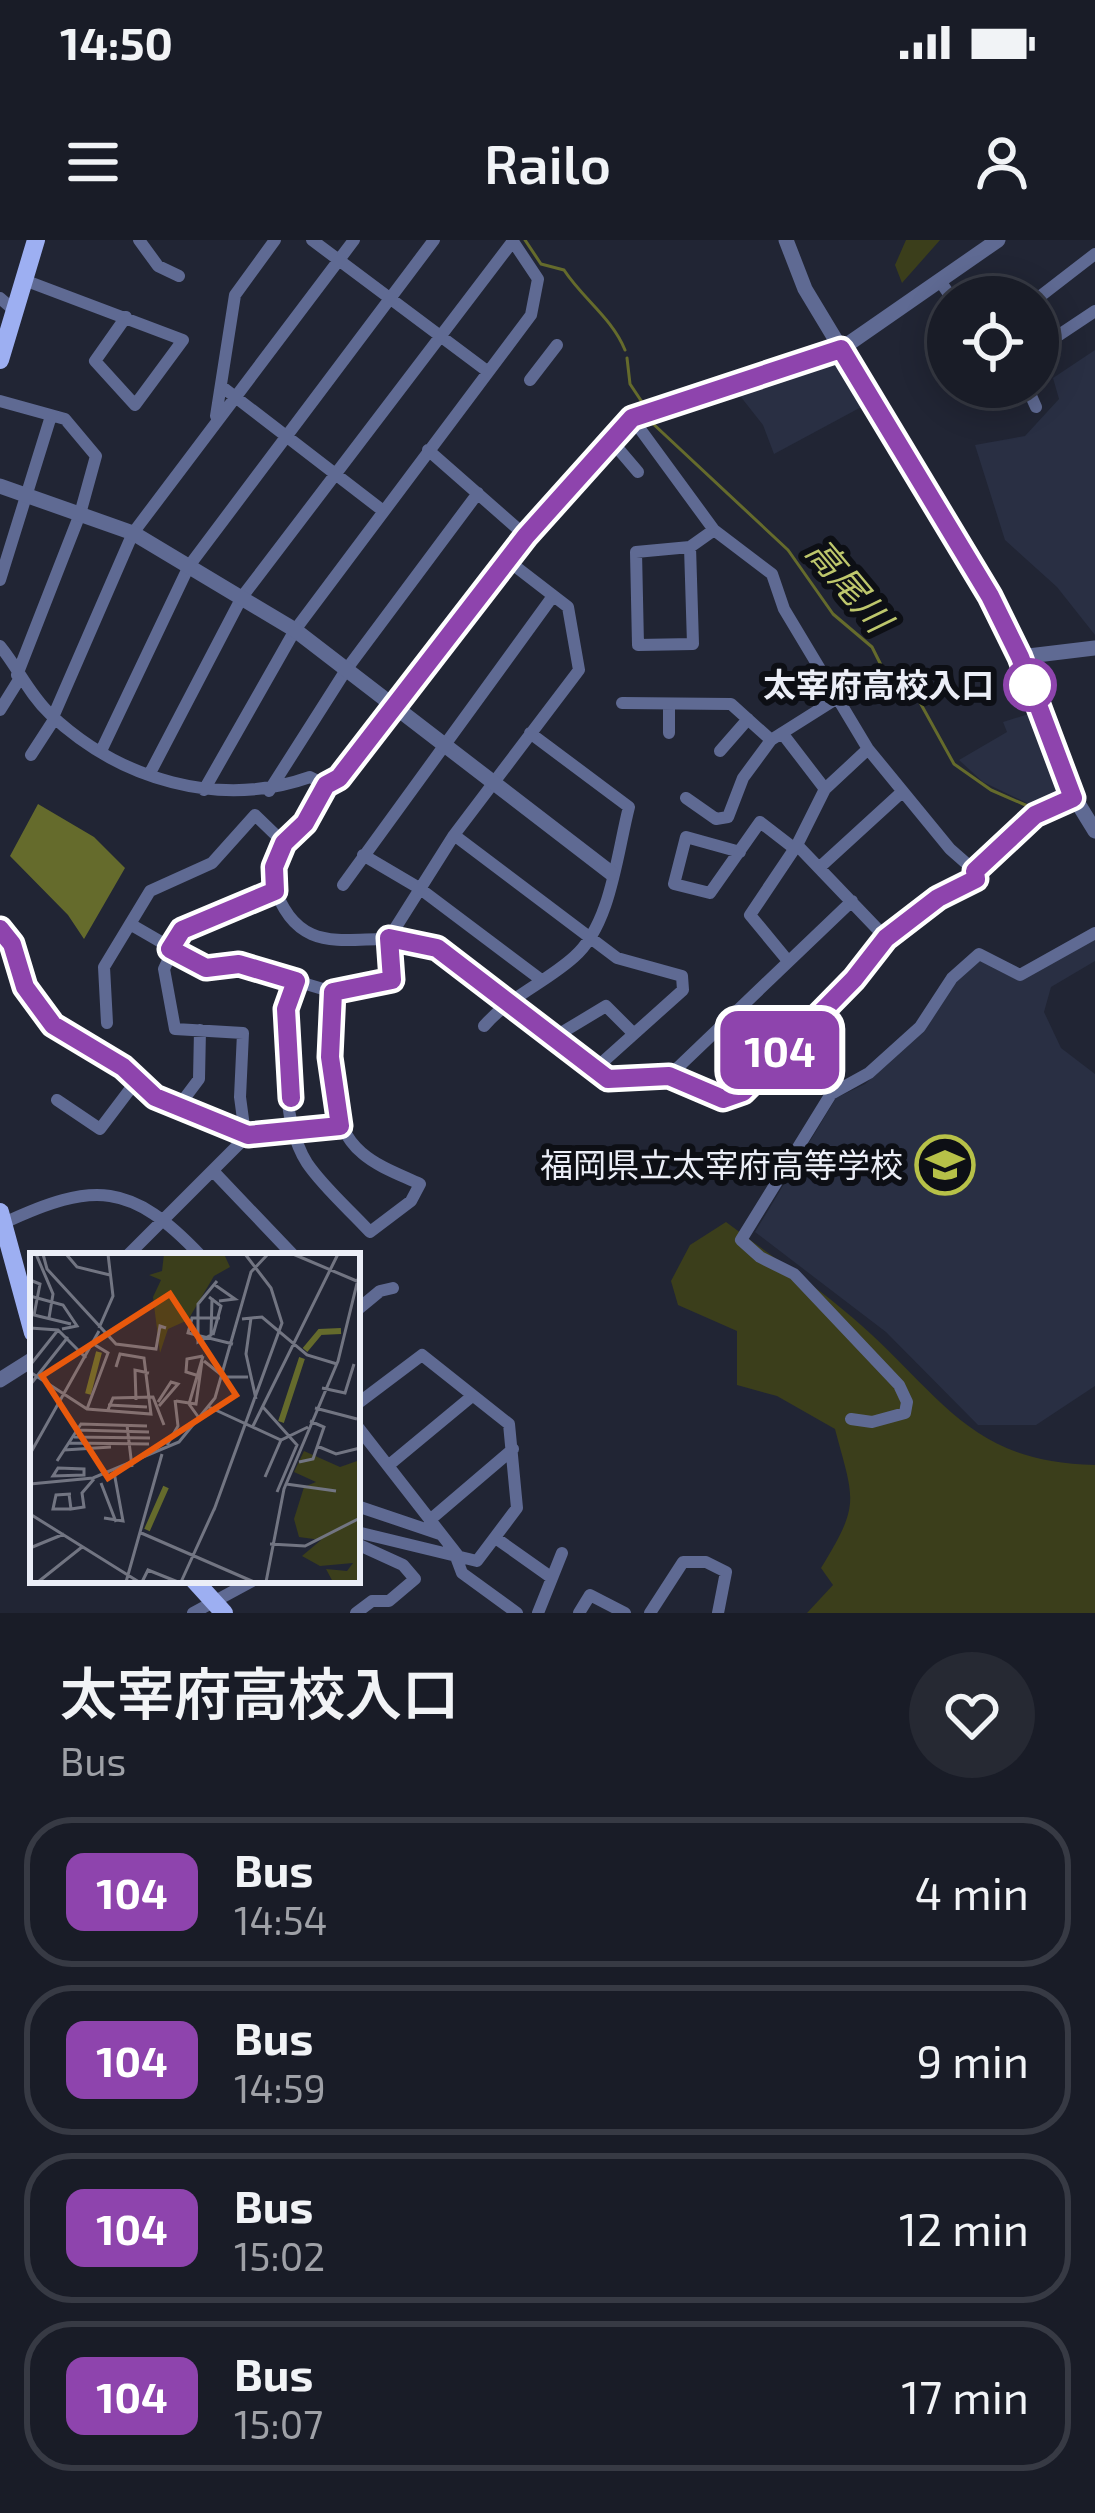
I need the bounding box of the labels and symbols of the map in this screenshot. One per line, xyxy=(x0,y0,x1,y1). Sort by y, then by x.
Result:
water label: 高尾川 xyxy=(799,529,904,642)
marker: 太宰府高校入口 xyxy=(1005,660,1055,710)
place label: 太宰府高校入口 xyxy=(763,664,994,704)
line badge: 104 xyxy=(711,1011,849,1089)
school or university icon: 福岡県立太宰府高等学校 xyxy=(914,1134,976,1196)
place label: 福岡県立太宰府高等学校 xyxy=(540,1144,903,1184)
inset map xyxy=(30,1253,360,1583)

